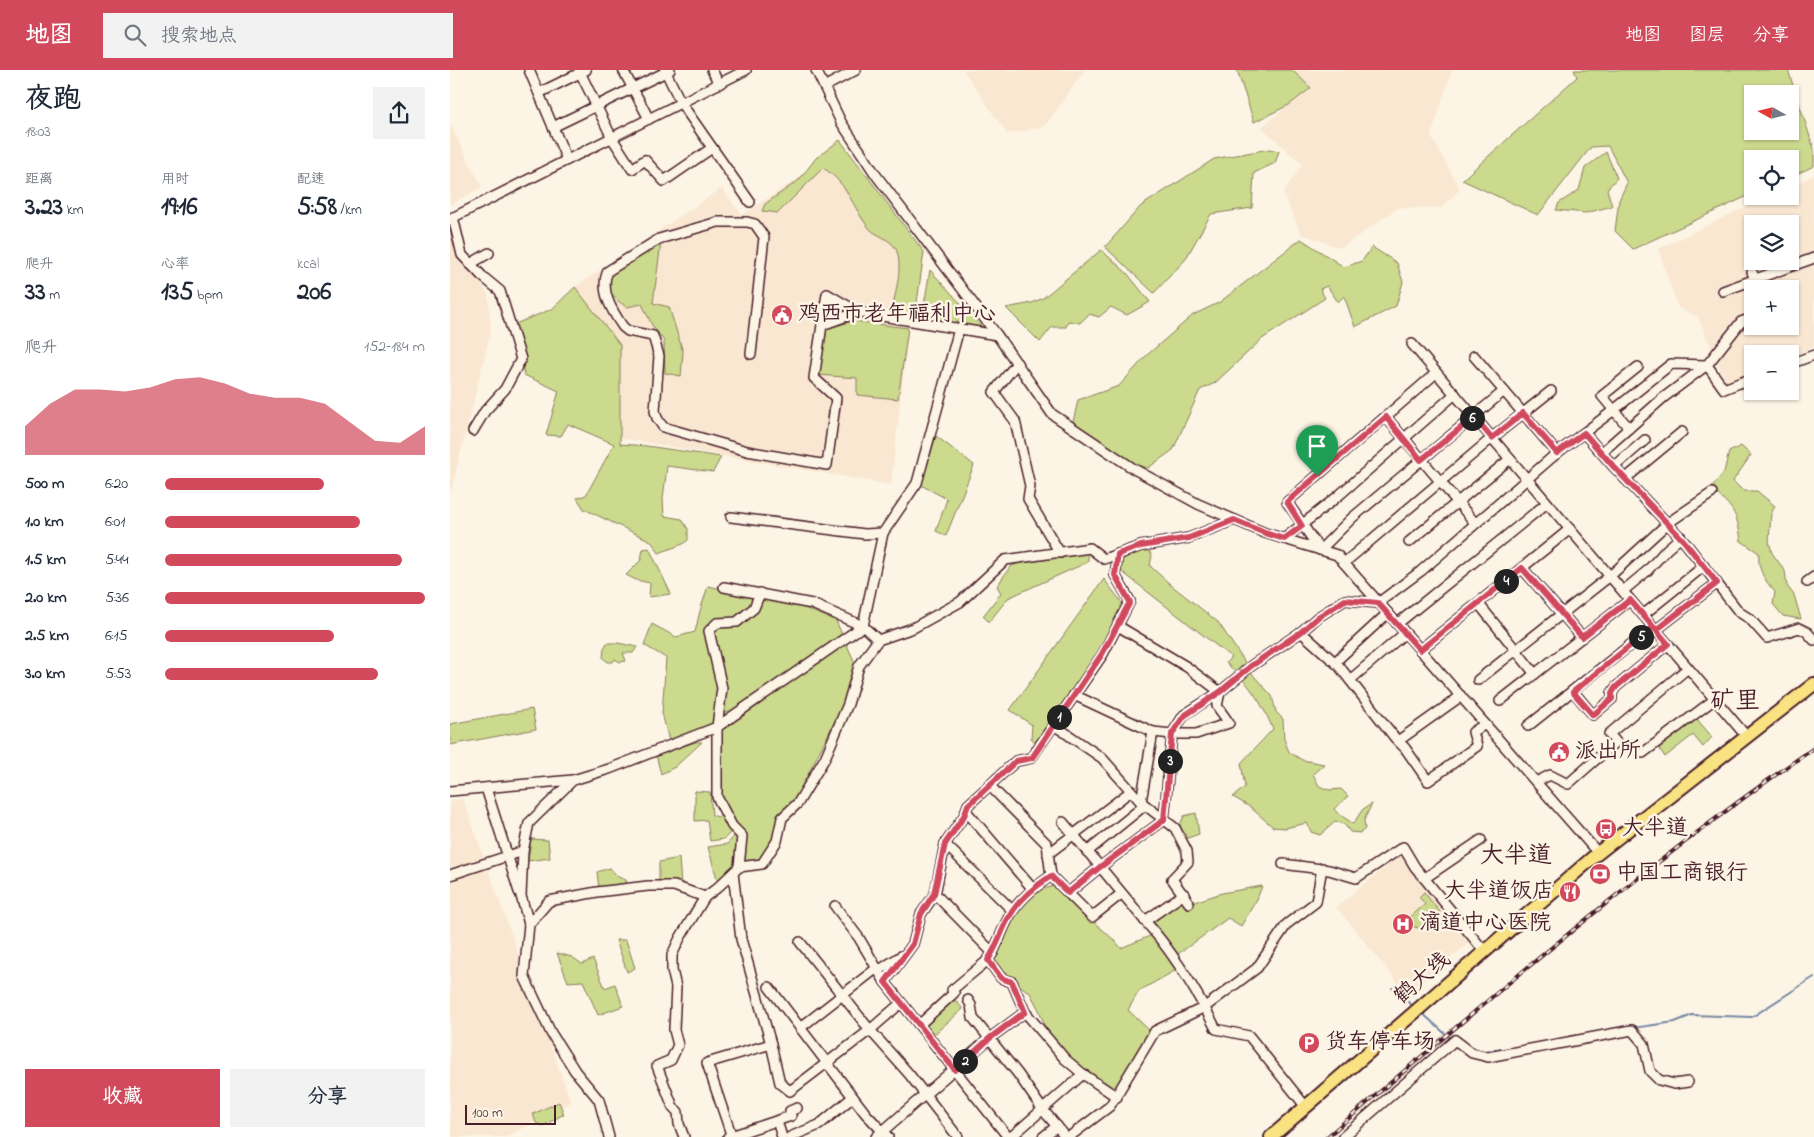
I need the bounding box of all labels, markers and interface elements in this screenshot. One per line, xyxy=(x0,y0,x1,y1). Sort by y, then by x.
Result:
search box xyxy=(103,13,453,58)
text: 地图 xyxy=(25,19,73,54)
icon: search xyxy=(121,21,149,49)
text: 搜索地点 xyxy=(161,23,237,50)
text: 地图 xyxy=(1625,23,1661,49)
text: 图层 xyxy=(1689,23,1725,49)
text: 分享 xyxy=(1753,23,1789,49)
text: 夜跑 xyxy=(25,80,81,121)
north arrow xyxy=(1744,85,1799,140)
map controls xyxy=(1744,85,1799,400)
button: share xyxy=(373,87,425,139)
text: 18:03 xyxy=(25,120,51,144)
button: locate xyxy=(1744,150,1799,205)
text: 距离 xyxy=(25,169,53,190)
text: 用时 xyxy=(161,169,189,190)
text: 配速 xyxy=(297,169,325,190)
text: 3.23 xyxy=(25,190,63,226)
text: 19:16 xyxy=(161,190,198,226)
text: 5:58 xyxy=(297,190,337,226)
text: km xyxy=(63,200,84,221)
text: /km xyxy=(337,200,362,221)
button: layers xyxy=(1744,215,1799,270)
text: 爬升 xyxy=(25,254,53,275)
text: 心率 xyxy=(161,254,189,275)
text: kcal xyxy=(297,254,319,275)
text: 33 xyxy=(25,275,46,311)
text: 135 xyxy=(161,275,194,311)
text: 206 xyxy=(297,275,331,311)
button: + xyxy=(1744,280,1799,335)
text: m xyxy=(46,285,60,306)
text: bpm xyxy=(194,285,223,306)
place label: 鸡西市老年福利中心 xyxy=(798,299,996,331)
public building icon: 鸡西市老年福利中心 xyxy=(770,303,794,327)
text: 152–184 m xyxy=(364,335,425,359)
text: 爬升 xyxy=(25,336,57,360)
button: − xyxy=(1744,345,1799,400)
pin: 6 xyxy=(1460,406,1484,430)
text: 6 xyxy=(1469,408,1476,429)
pin xyxy=(1296,425,1338,476)
icon: arrive xyxy=(1303,432,1331,460)
text: 500 m xyxy=(25,472,64,496)
text: 6:20 xyxy=(105,472,128,496)
text: 1.0 km xyxy=(25,510,64,534)
text: 6:01 xyxy=(105,510,125,534)
text: 1.5 km xyxy=(25,548,66,572)
text: 5:44 xyxy=(105,548,129,572)
pin: 4 xyxy=(1494,568,1518,594)
text: 4 xyxy=(1504,571,1509,592)
text: 2.0 km xyxy=(25,586,67,610)
text: 5:36 xyxy=(105,586,129,610)
text: 2.5 km xyxy=(25,624,69,648)
text: 6:15 xyxy=(105,624,128,648)
pin: 5 xyxy=(1628,624,1654,650)
text: 5 xyxy=(1637,627,1646,648)
text: 3.0 km xyxy=(25,662,65,686)
text: 5:53 xyxy=(105,662,131,686)
district label: 矿里 xyxy=(1710,684,1760,720)
pin: 1 xyxy=(1046,704,1072,730)
text: 1 xyxy=(1057,707,1062,728)
place label: 派出所 xyxy=(1575,736,1641,768)
public building icon: 派出所 xyxy=(1547,740,1571,764)
pin: 3 xyxy=(1158,748,1182,774)
text: 3 xyxy=(1168,751,1173,772)
place label: 大半道 xyxy=(1622,813,1688,845)
bus stop icon: 大半道 xyxy=(1594,817,1618,841)
district label: 大半道 xyxy=(1480,839,1552,874)
place label: 中国工商银行 xyxy=(1616,858,1748,890)
bank icon: 中国工商银行 xyxy=(1588,862,1612,886)
place label: 大半道饭店 xyxy=(1444,876,1554,908)
restaurant icon: 大半道饭店 xyxy=(1558,880,1582,904)
place label: 滴道中心医院 xyxy=(1419,908,1551,940)
hospital icon: 滴道中心医院 xyxy=(1391,912,1415,936)
street label: 鹤大线 xyxy=(1388,945,1458,1013)
place label: 货车停车场 xyxy=(1325,1027,1435,1059)
parking icon: 货车停车场 xyxy=(1297,1031,1321,1055)
pin: 2 xyxy=(952,1048,978,1074)
text: 2 xyxy=(962,1051,969,1072)
button: 收藏 xyxy=(25,1069,220,1127)
button: 分享 xyxy=(230,1069,425,1127)
scale bar xyxy=(465,1102,556,1125)
text: 100 m xyxy=(472,1103,503,1124)

